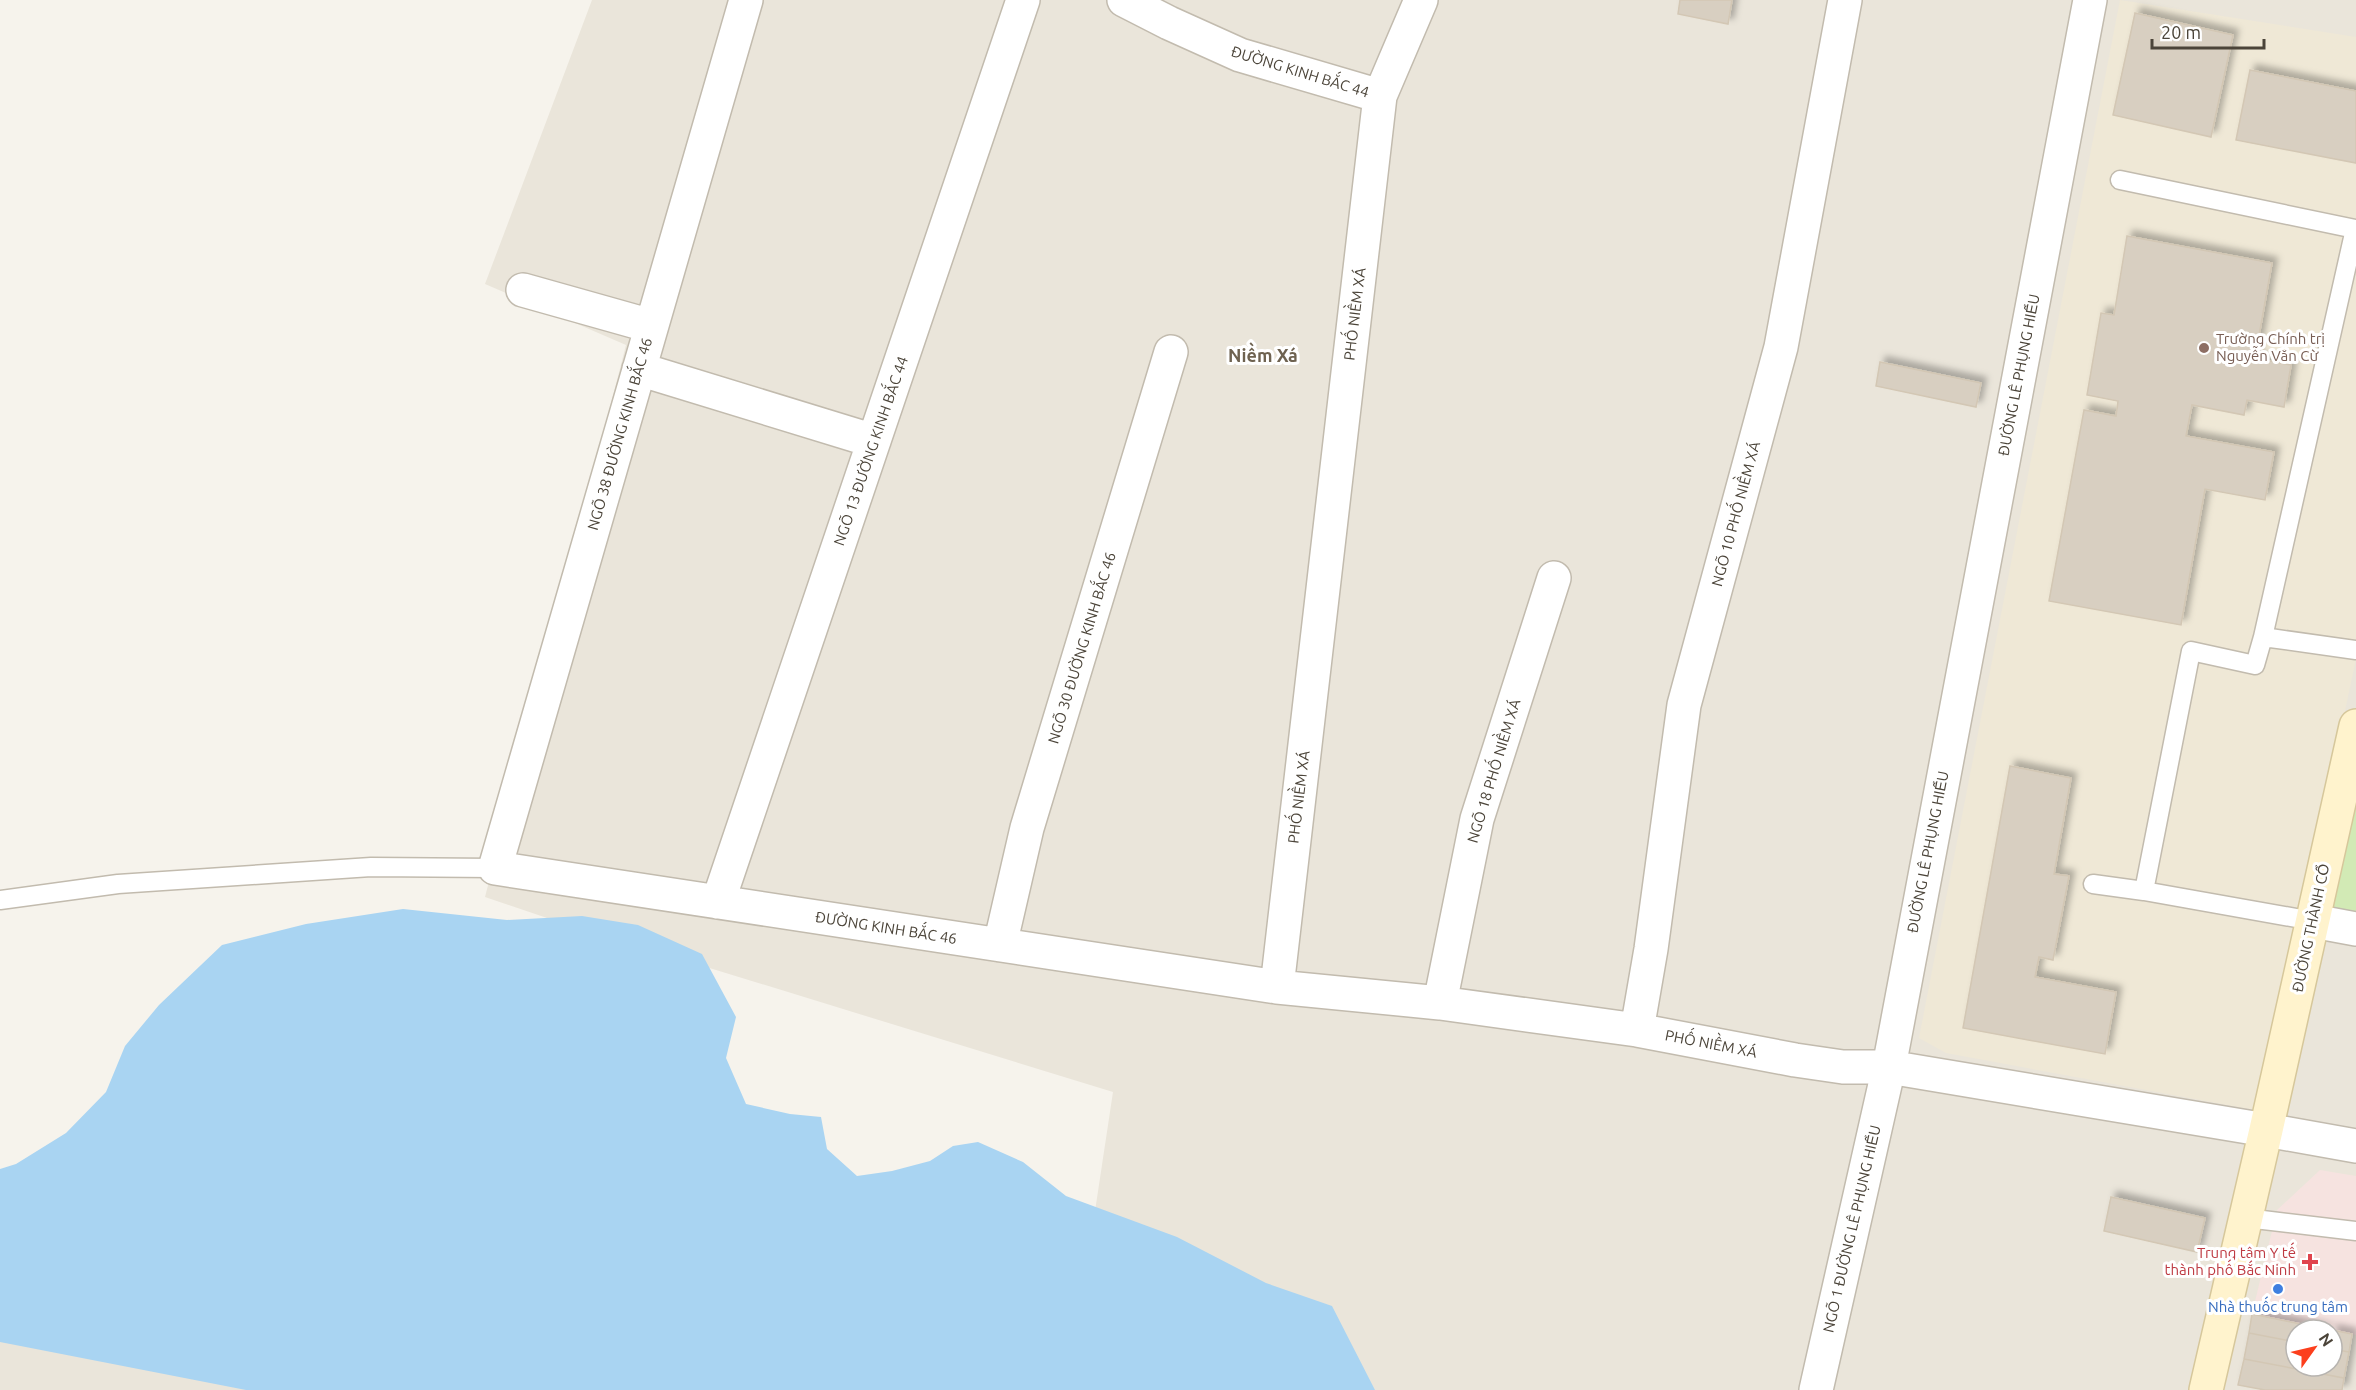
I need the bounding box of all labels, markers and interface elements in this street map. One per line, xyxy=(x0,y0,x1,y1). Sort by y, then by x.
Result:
scale bar xyxy=(2152,12,2264,50)
text: 20 m xyxy=(2161,22,2201,42)
street label: ĐƯỜNG KINH BẮC 44 xyxy=(1229,39,1372,101)
street label: PHỐ NIỀM XÁ xyxy=(1336,266,1369,361)
street label: ĐƯỜNG LÊ PHỤNG HIỂU xyxy=(1994,292,2043,457)
place label: Trường Chính trị Nguyễn Văn Cừ xyxy=(2216,330,2325,364)
street label: NGÕ 38 ĐƯỜNG KINH BẮC 46 xyxy=(580,335,655,532)
marker: Trường Chính trị Nguyễn Văn Cừ xyxy=(2197,341,2211,355)
district label: Niềm Xá xyxy=(1228,342,1298,365)
street label: NGÕ 13 ĐƯỜNG KINH BẮC 44 xyxy=(826,353,911,548)
street label: NGÕ 10 PHỐ NIỀM XÁ xyxy=(1704,438,1763,588)
street label: NGÕ 30 ĐƯỜNG KINH BẮC 46 xyxy=(1041,549,1119,746)
street label: NGÕ 18 PHỐ NIỀM XÁ xyxy=(1460,696,1524,845)
street label: PHỐ NIỀM XÁ xyxy=(1280,749,1313,844)
street label: ĐƯỜNG LÊ PHỤNG HIỂU xyxy=(1903,769,1952,934)
street label: ĐƯỜNG THÀNH CỔ xyxy=(2288,862,2332,994)
street label: ĐƯỜNG KINH BẮC 46 xyxy=(814,904,959,947)
street label: PHỐ NIỀM XÁ xyxy=(1664,1022,1760,1061)
street label: NGÕ 1 ĐƯỜNG LÊ PHỤNG HIỂU xyxy=(1818,1123,1884,1334)
place label: Trung tâm Y tế thành phố Bắc Ninh xyxy=(2165,1242,2296,1278)
marker: Trung tâm Y tế thành phố Bắc Ninh xyxy=(2301,1253,2319,1271)
marker: Nhà thuốc trung tâm xyxy=(2271,1282,2285,1296)
place label: Nhà thuốc trung tâm xyxy=(2208,1296,2348,1315)
north arrow xyxy=(2284,1318,2344,1378)
text: N xyxy=(2316,1330,2337,1350)

